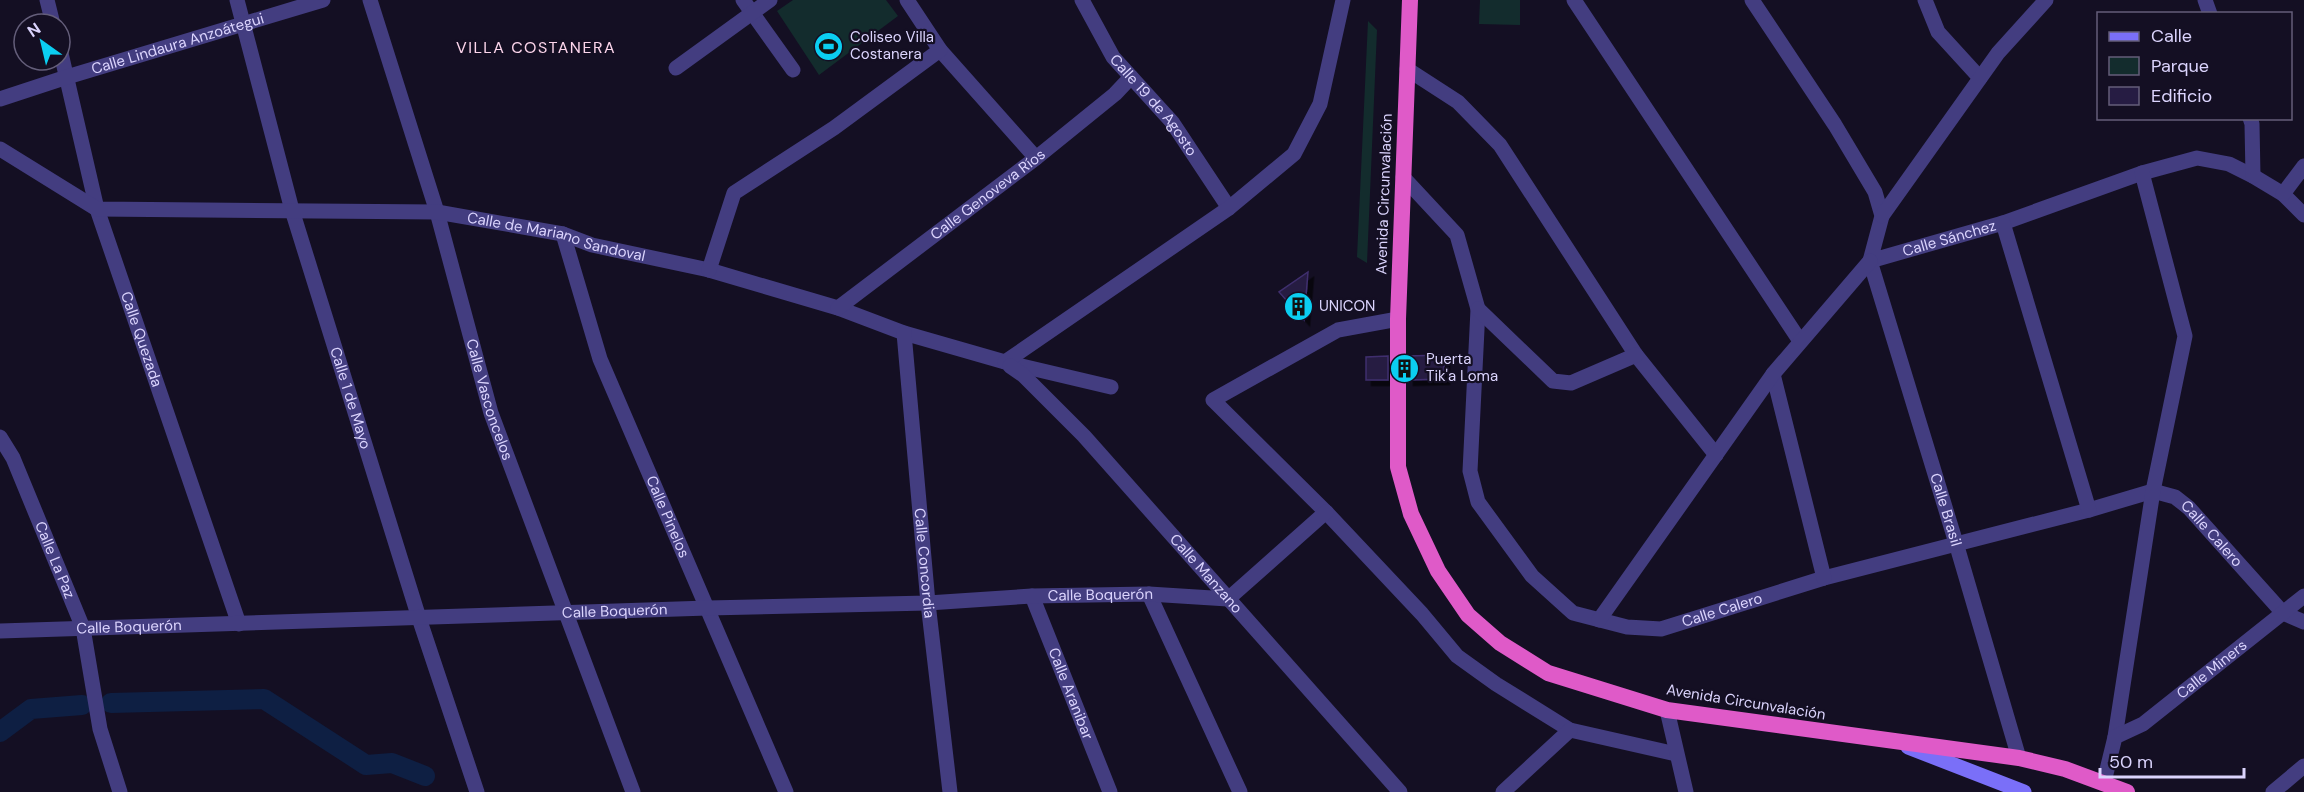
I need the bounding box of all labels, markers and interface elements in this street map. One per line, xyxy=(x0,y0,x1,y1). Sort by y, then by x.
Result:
street label: Calle Lindaura Anzoátegui xyxy=(89,8,266,79)
north arrow xyxy=(12,12,72,72)
legend xyxy=(2097,12,2292,120)
text: N xyxy=(23,18,45,42)
text: Calle xyxy=(2151,24,2192,48)
place label: Coliseo Villa Costanera xyxy=(850,27,934,64)
sports icon: Coliseo Villa Costanera xyxy=(813,30,845,62)
district label: VILLA COSTANERA xyxy=(456,37,616,58)
street label: Calle 19 de Agosto xyxy=(1105,50,1202,160)
text: Parque xyxy=(2151,54,2209,78)
text: Edificio xyxy=(2151,84,2212,108)
street label: Avenida Circunvalación xyxy=(1371,113,1397,275)
street label: Calle Genoveva Ríos xyxy=(926,144,1050,245)
street label: Calle de Mariano Sandoval xyxy=(466,207,647,266)
street label: Calle Sánchez xyxy=(1900,215,1998,261)
street label: Calle Quezada xyxy=(116,289,167,390)
building icon: UNICON xyxy=(1282,290,1314,322)
place label: UNICON xyxy=(1319,296,1375,316)
street label: Calle Vasconcelos xyxy=(461,336,518,463)
street label: Calle 1 de Mayo xyxy=(325,344,376,452)
place label: Puerta Tik'a Loma xyxy=(1426,349,1498,386)
building icon: Puerta Tik'a Loma xyxy=(1389,352,1421,384)
street label: Calle Brasil xyxy=(1925,471,1966,549)
street label: Calle Pinelos xyxy=(641,473,694,561)
street label: Calle Calero xyxy=(2177,496,2247,571)
street label: Calle Concordia xyxy=(910,507,940,619)
street label: Calle La Paz xyxy=(30,518,80,602)
street label: Calle Manzano xyxy=(1165,529,1247,618)
street label: Calle Boquerón xyxy=(1047,584,1153,606)
street label: Calle Calero xyxy=(1679,588,1765,632)
street label: Calle Boquerón xyxy=(562,599,668,623)
street label: Calle Boquerón xyxy=(76,615,182,639)
street label: Calle Miners xyxy=(2172,635,2251,704)
street label: Calle Aranibar xyxy=(1044,645,1098,743)
street label: Avenida Circunvalación xyxy=(1665,680,1827,724)
scale bar xyxy=(2100,741,2244,779)
text: 50 m xyxy=(2109,750,2153,774)

